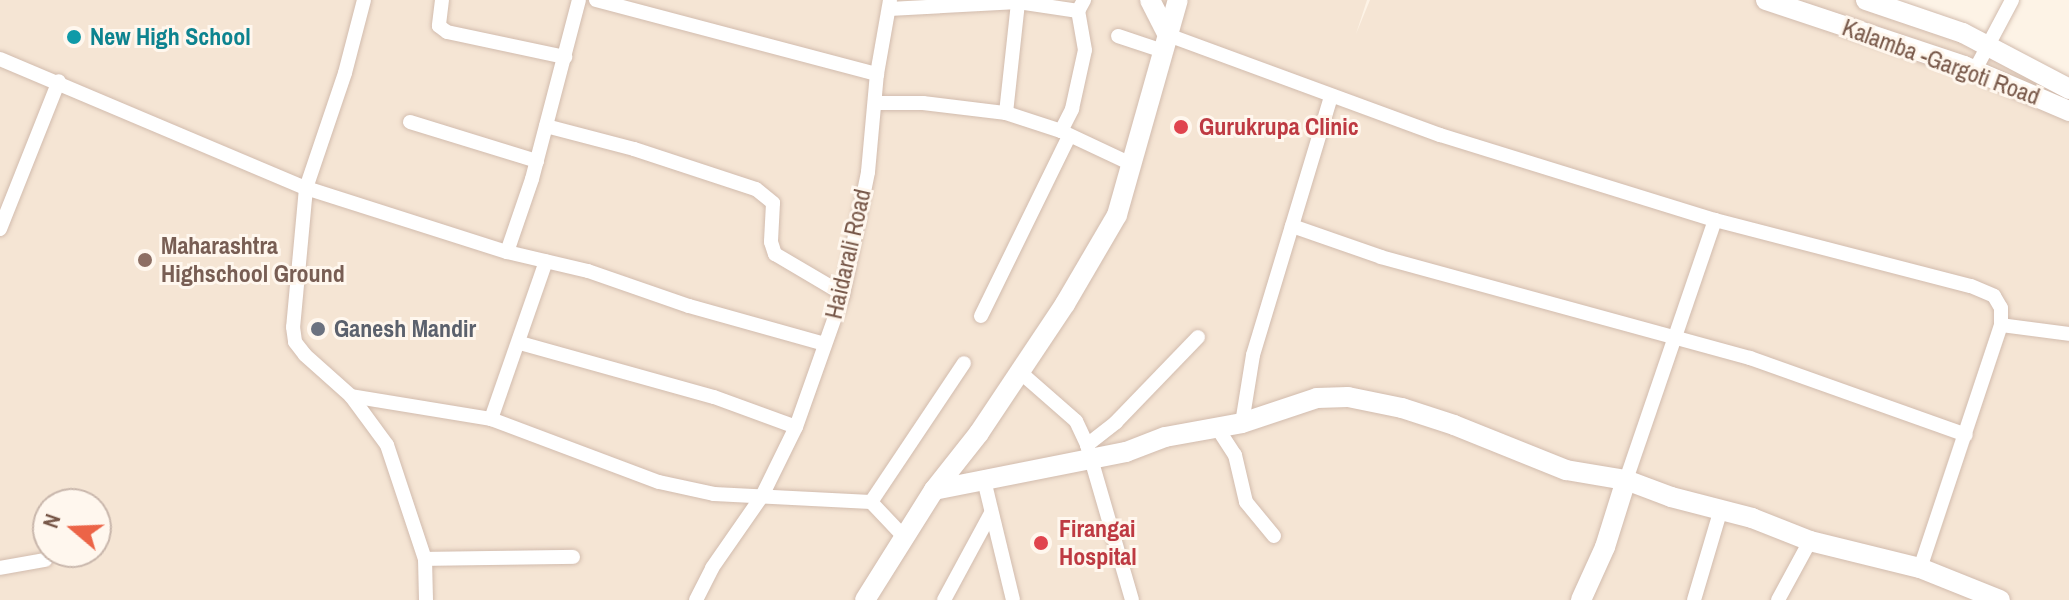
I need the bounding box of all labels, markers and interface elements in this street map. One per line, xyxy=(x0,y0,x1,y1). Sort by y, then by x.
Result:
street label: Kalamba -Gargoti Road xyxy=(1838,13,2044,111)
place label: New High School xyxy=(90,23,251,51)
marker: New High School xyxy=(65,28,83,46)
place label: Gurukrupa Clinic xyxy=(1199,113,1359,141)
marker: Gurukrupa Clinic xyxy=(1170,116,1192,138)
street label: Haidarali Road xyxy=(819,186,877,322)
place label: Maharashtra Highschool Ground xyxy=(161,232,345,288)
marker: Maharashtra Highschool Ground xyxy=(136,251,154,269)
place label: Ganesh Mandir xyxy=(334,315,476,343)
marker: Ganesh Mandir xyxy=(309,320,327,338)
north arrow xyxy=(32,488,112,568)
text: N xyxy=(35,510,68,532)
place label: Firangai Hospital xyxy=(1059,515,1137,571)
marker: Firangai Hospital xyxy=(1030,532,1052,554)

